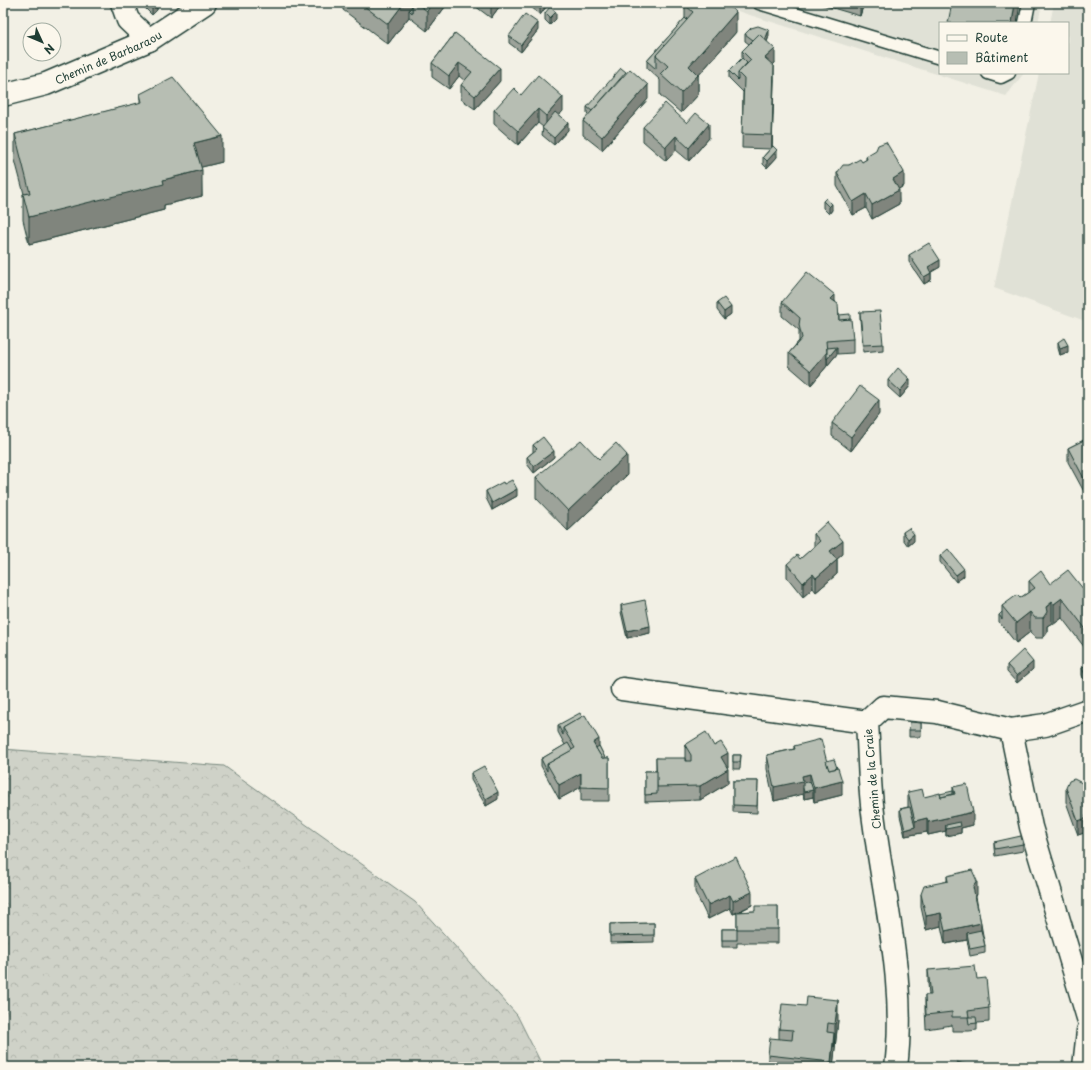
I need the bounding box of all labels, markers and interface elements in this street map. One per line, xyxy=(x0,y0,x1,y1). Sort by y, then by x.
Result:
north arrow xyxy=(22,22,62,62)
legend xyxy=(939,22,1069,74)
street label: Chemin de Barbaraou xyxy=(52,26,165,88)
text: Route xyxy=(975,28,1008,46)
text: N xyxy=(40,40,59,59)
text: Bâtiment xyxy=(975,48,1028,66)
street label: Chemin de la Craie xyxy=(859,728,885,830)

